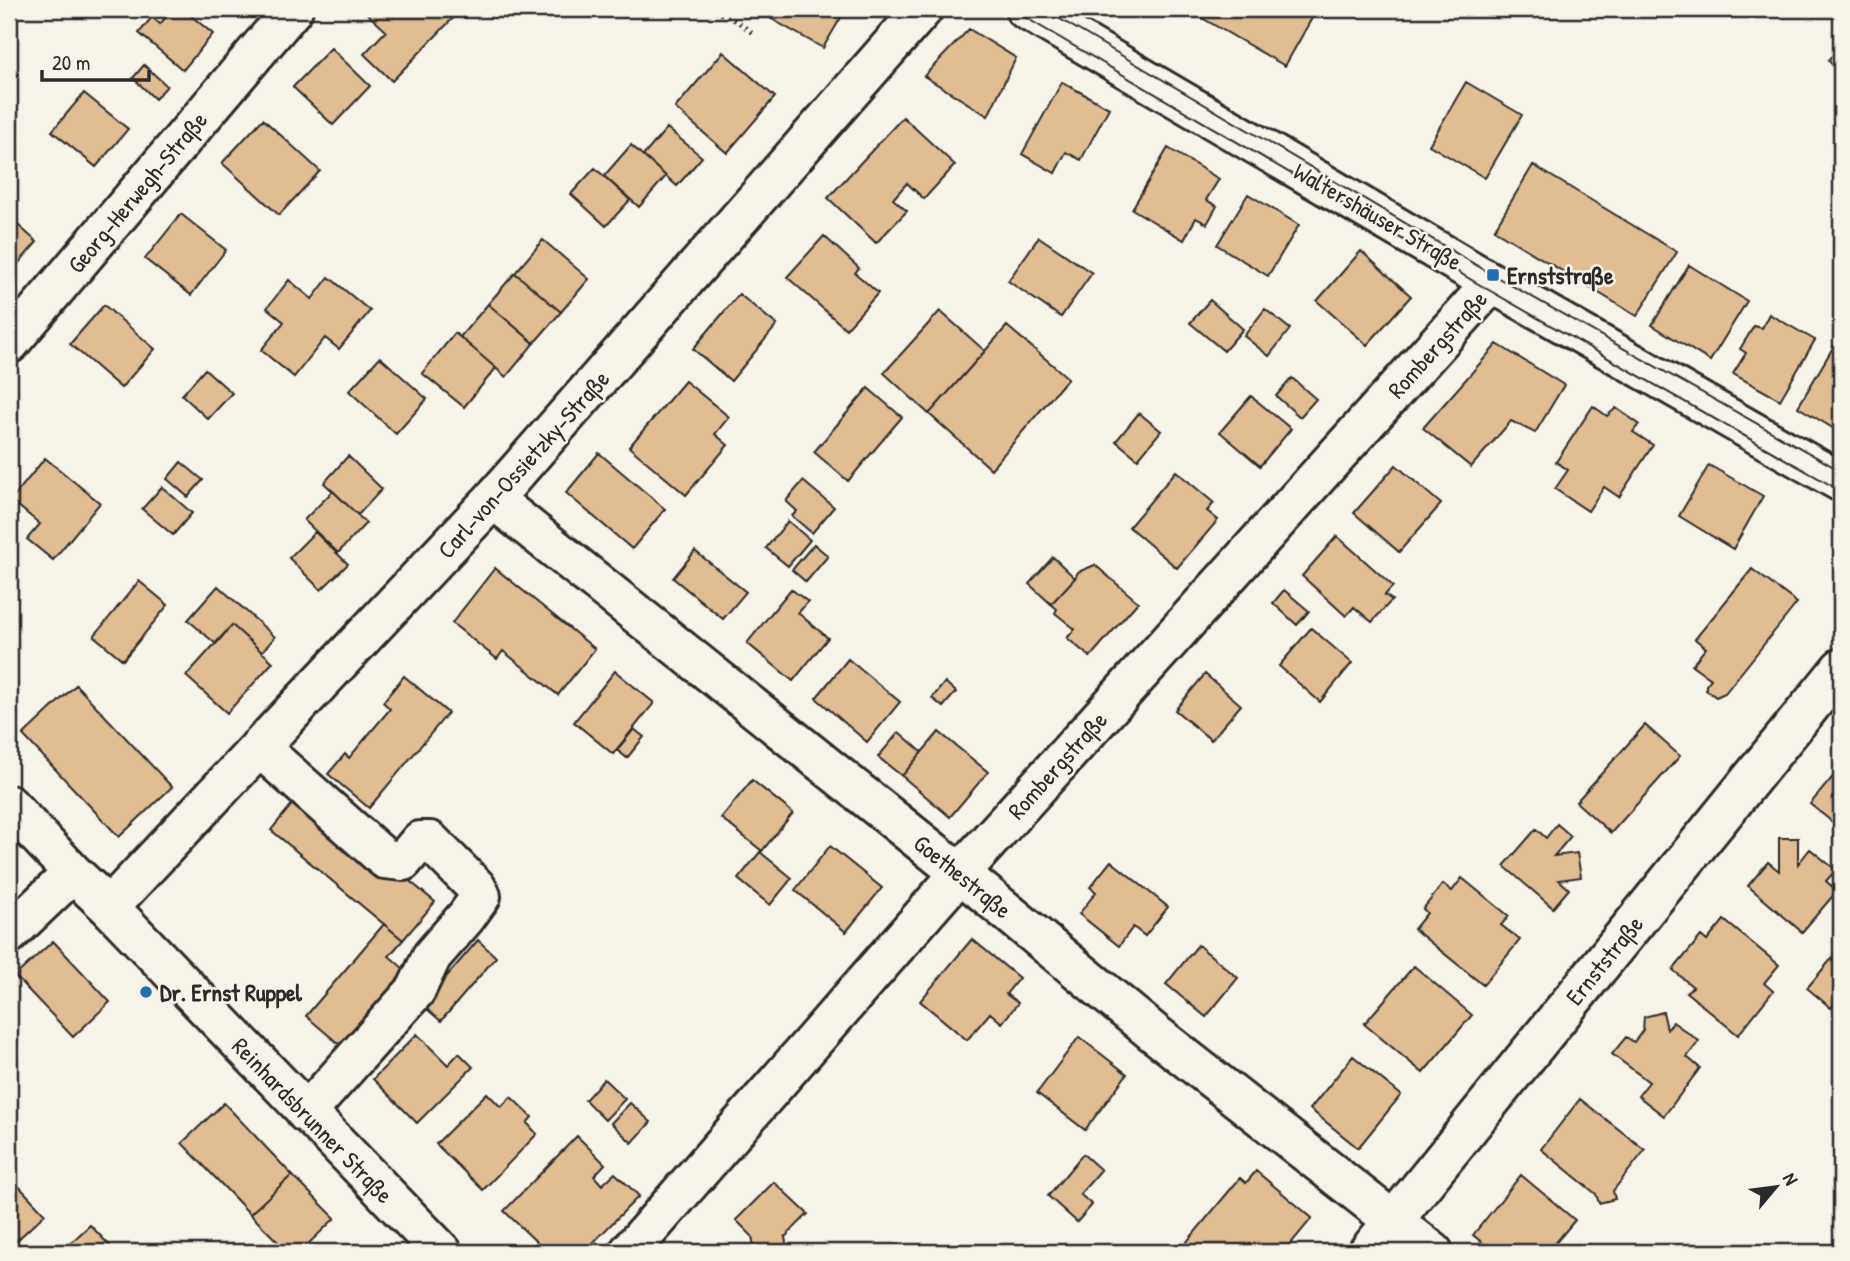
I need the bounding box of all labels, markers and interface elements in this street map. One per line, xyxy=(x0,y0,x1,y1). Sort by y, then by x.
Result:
scale bar xyxy=(42,38,149,82)
text: 20 m xyxy=(52,48,90,77)
street label: Georg-Herwegh-Straße xyxy=(60,104,214,280)
street label: Waltershäuser Straße xyxy=(1288,155,1469,277)
place label: Ernststraße xyxy=(1507,259,1614,292)
marker: Ernststraße xyxy=(1485,267,1501,283)
street label: Rombergstraße xyxy=(1380,283,1494,405)
street label: Carl-von-Ossietzky-Straße xyxy=(430,363,616,565)
street label: Rombergstraße xyxy=(1000,704,1114,826)
street label: Goethestraße xyxy=(907,827,1019,926)
street label: Ernststraße xyxy=(1558,908,1650,1011)
place label: Dr. Ernst Ruppel xyxy=(160,976,303,1009)
marker: Dr. Ernst Ruppel xyxy=(138,984,154,1000)
street label: Reinhardsbrunner Straße xyxy=(225,1030,401,1210)
north arrow xyxy=(1742,1152,1812,1222)
text: N xyxy=(1777,1168,1805,1189)

